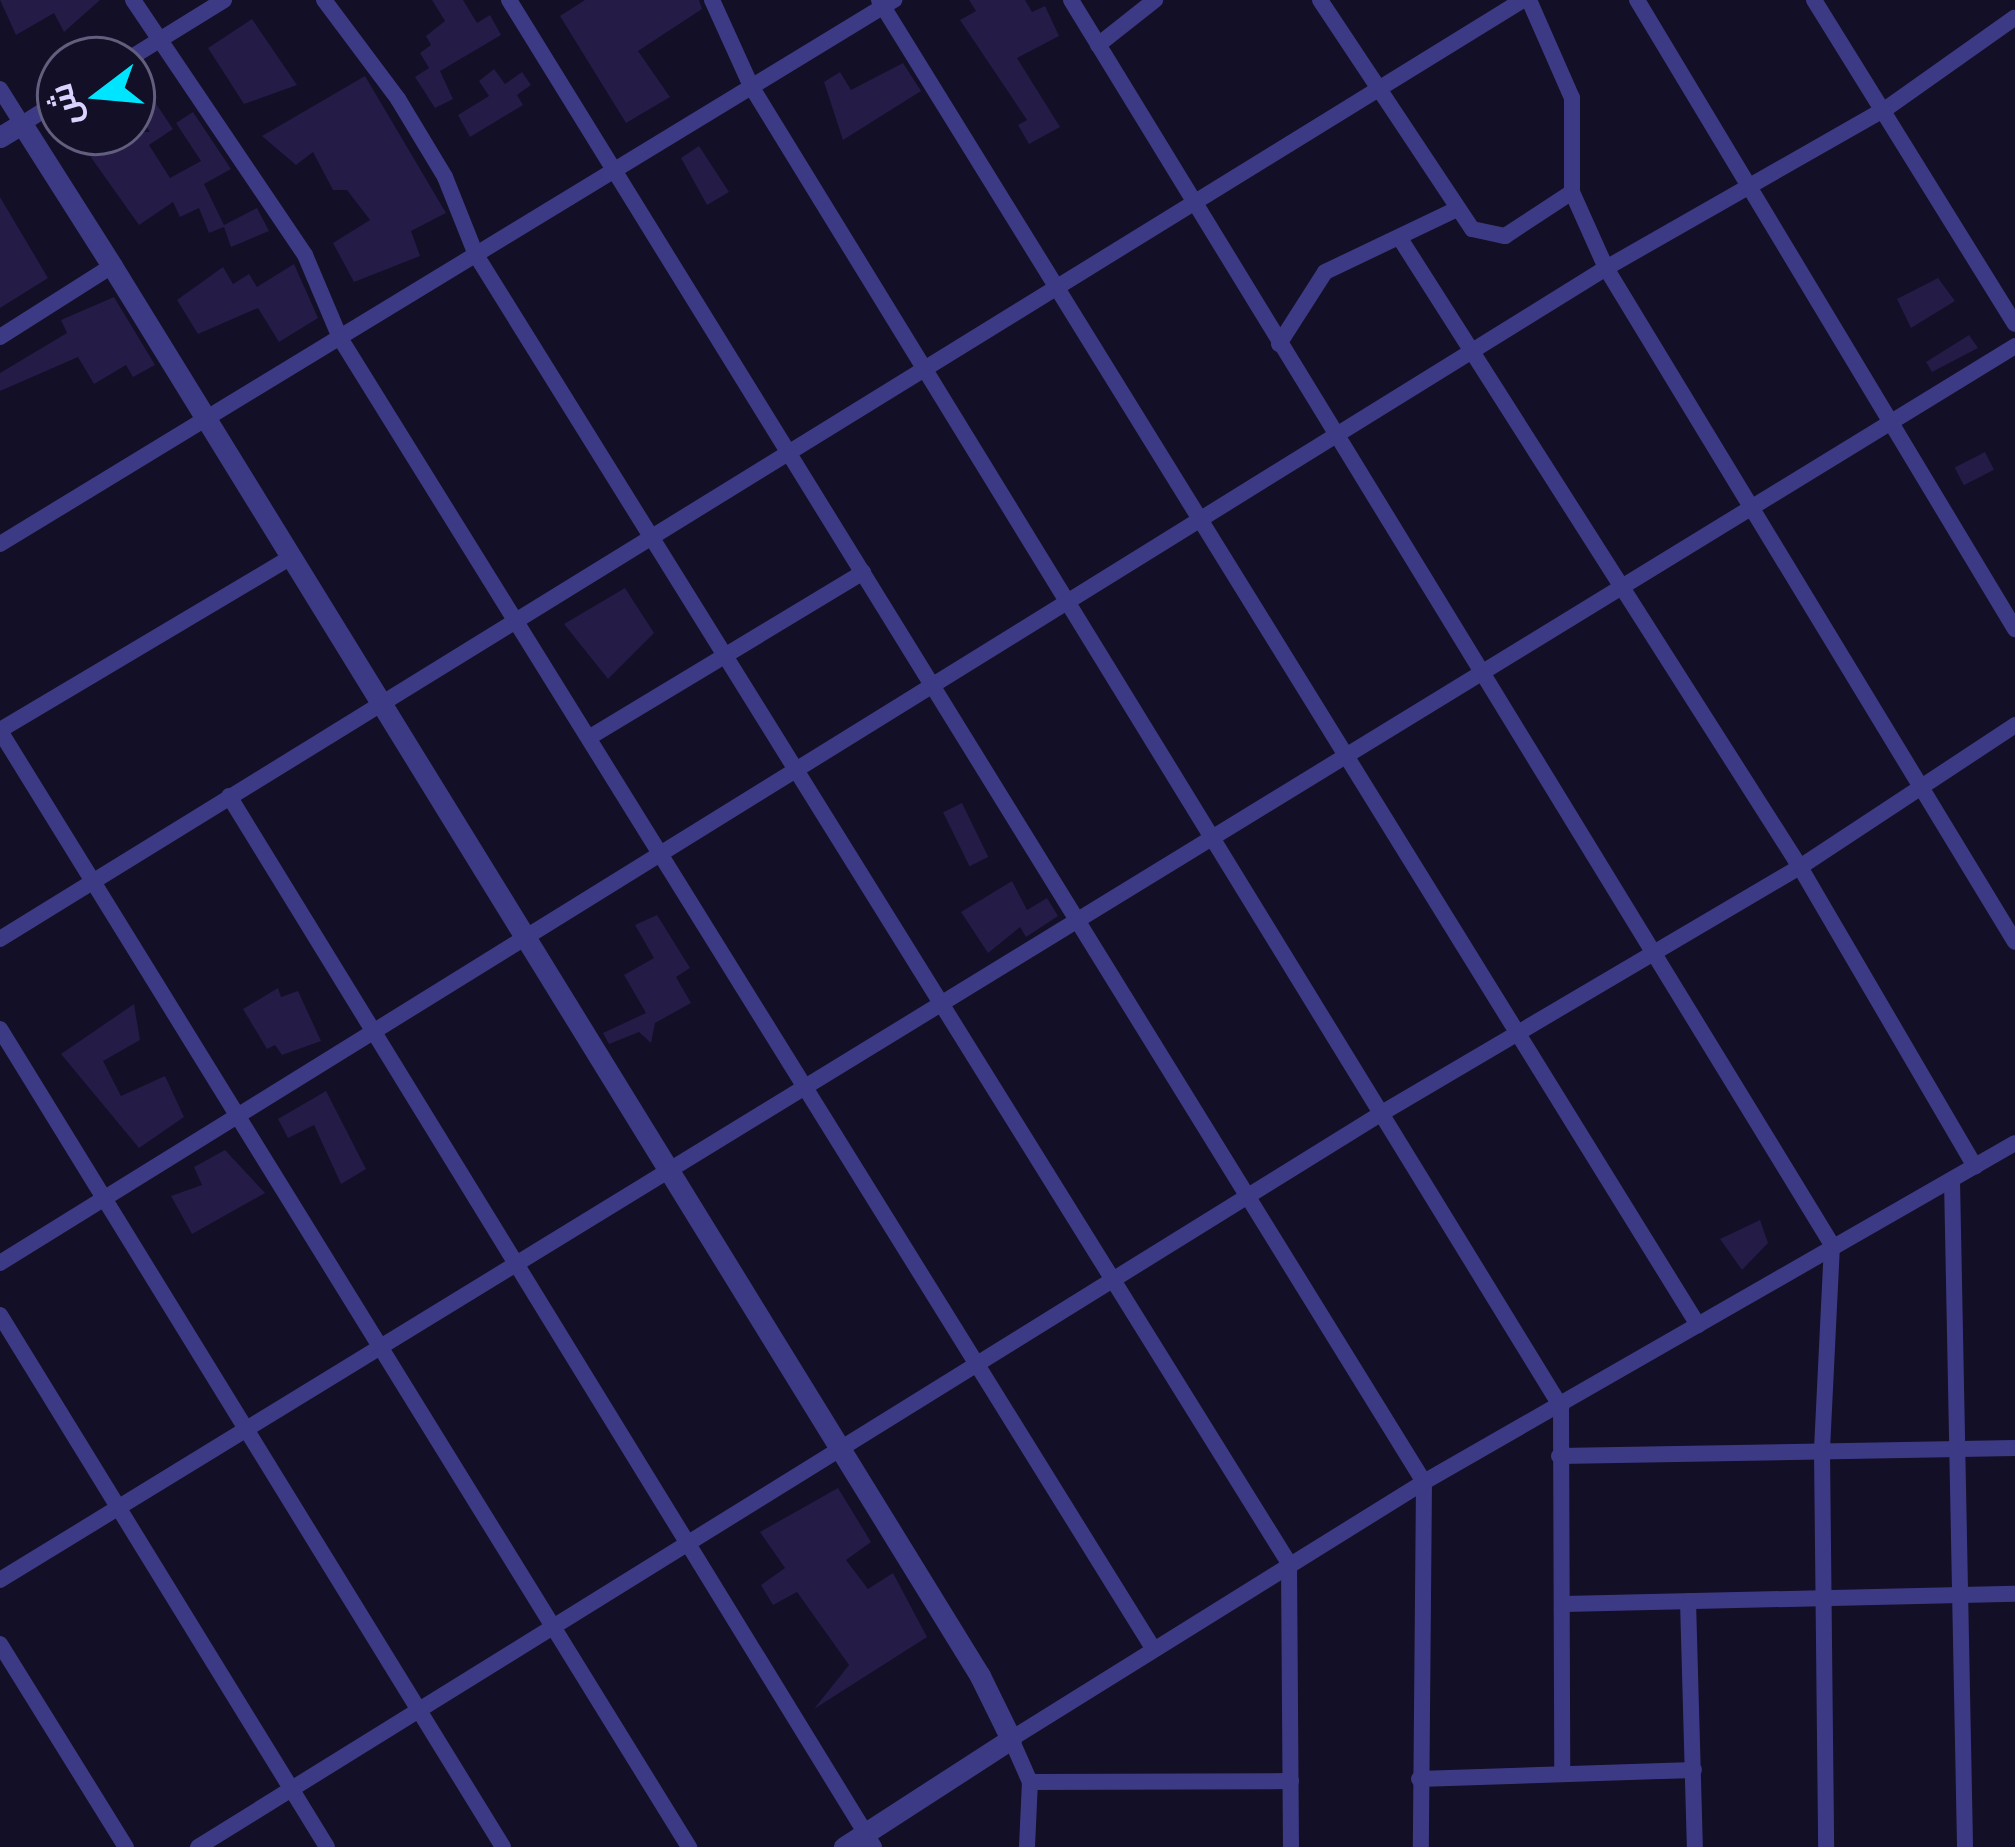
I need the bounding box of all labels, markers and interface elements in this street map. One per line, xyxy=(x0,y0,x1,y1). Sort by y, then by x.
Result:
north arrow xyxy=(36,36,156,156)
text: ش xyxy=(37,79,90,132)

